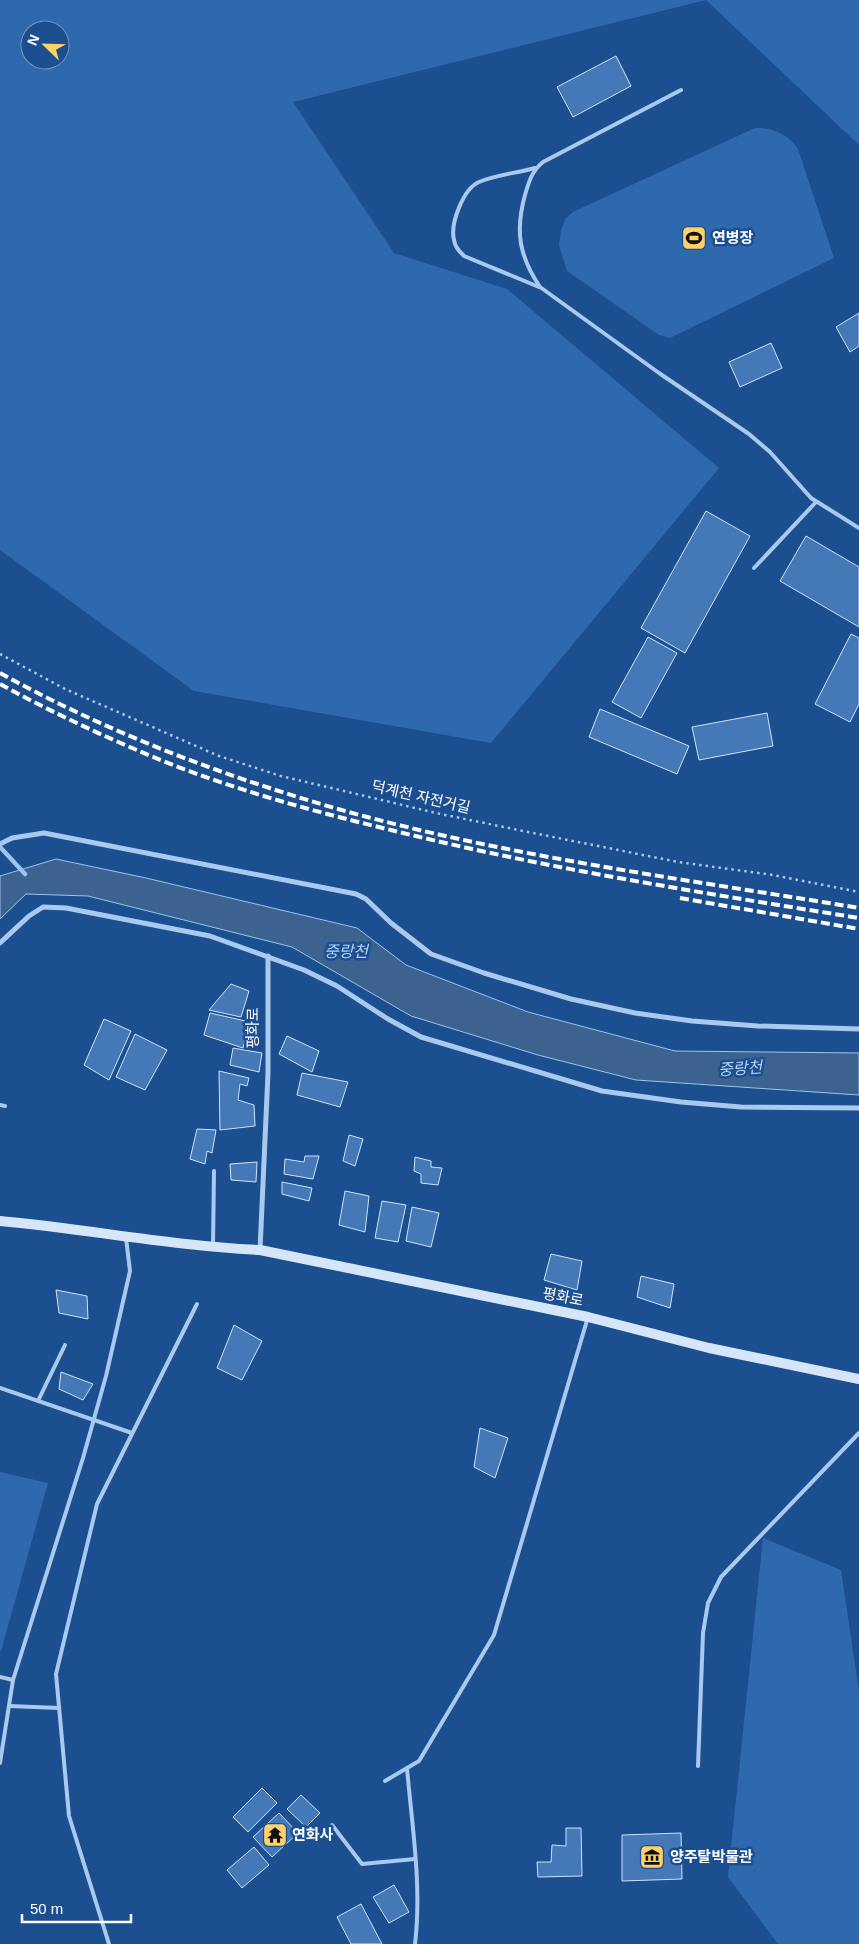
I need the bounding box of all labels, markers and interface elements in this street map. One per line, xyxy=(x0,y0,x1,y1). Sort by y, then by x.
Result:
north arrow xyxy=(20,20,70,70)
text: N xyxy=(24,32,42,48)
sports icon: 연병장 xyxy=(681,225,707,251)
place label: 연병장 xyxy=(712,229,754,246)
street label: 덕계천 자전거길 xyxy=(370,777,472,816)
water label: 중랑천 xyxy=(324,943,370,960)
street label: 평화로 xyxy=(244,1007,261,1049)
water label: 중랑천 xyxy=(717,1058,765,1079)
street label: 평화로 xyxy=(541,1284,585,1309)
temple icon: 연화사 xyxy=(262,1822,288,1848)
place label: 연화사 xyxy=(292,1826,334,1843)
museum icon: 양주탈박물관 xyxy=(639,1844,665,1870)
place label: 양주탈박물관 xyxy=(670,1848,753,1865)
scale bar xyxy=(22,1892,131,1924)
text: 50 m xyxy=(30,1900,63,1917)

